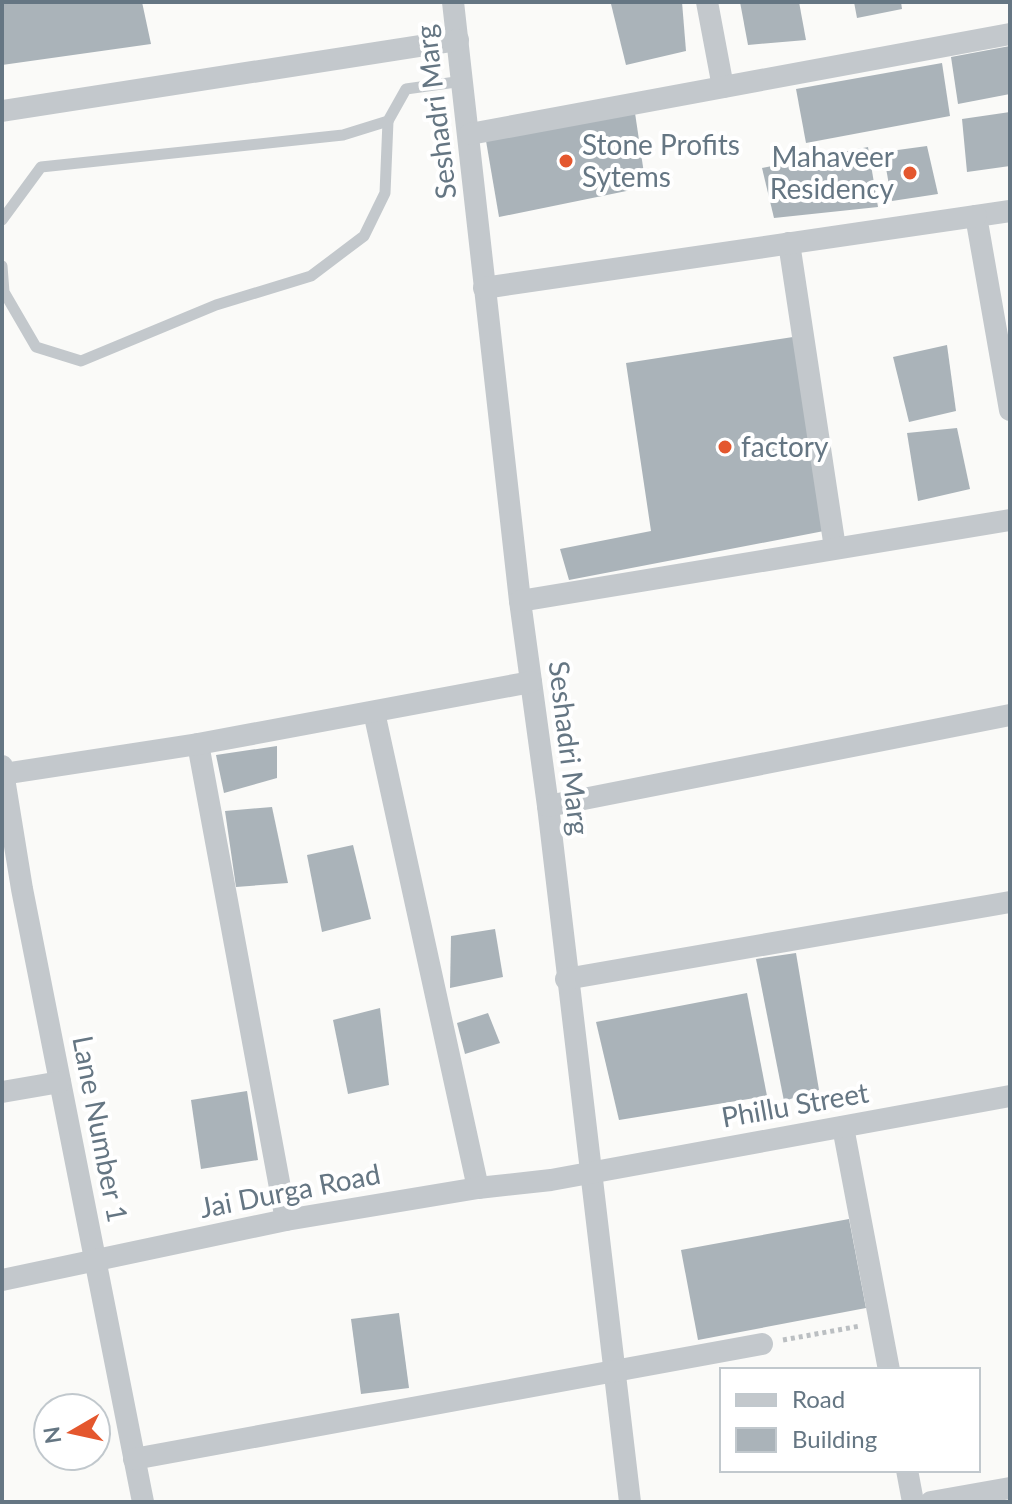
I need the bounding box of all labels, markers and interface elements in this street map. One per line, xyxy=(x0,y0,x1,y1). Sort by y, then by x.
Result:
street label: Seshadri Marg xyxy=(407,23,463,201)
place label: Stone Profits Sytems xyxy=(582,127,740,193)
place label: Mahaveer Residency xyxy=(770,139,895,205)
marker: Stone Profits Sytems xyxy=(557,152,575,170)
marker: Mahaveer Residency xyxy=(901,164,919,182)
place label: factory xyxy=(741,429,829,463)
marker: factory xyxy=(716,438,734,456)
street label: Seshadri Marg xyxy=(542,659,598,837)
street label: Lane Number 1 xyxy=(66,1033,136,1225)
street label: Phillu Street xyxy=(719,1074,871,1134)
street label: Jai Durga Road xyxy=(197,1156,383,1224)
legend xyxy=(720,1368,980,1472)
text: Road xyxy=(792,1384,845,1413)
north arrow xyxy=(32,1392,112,1472)
text: Building xyxy=(792,1424,877,1453)
text: N xyxy=(37,1425,66,1446)

